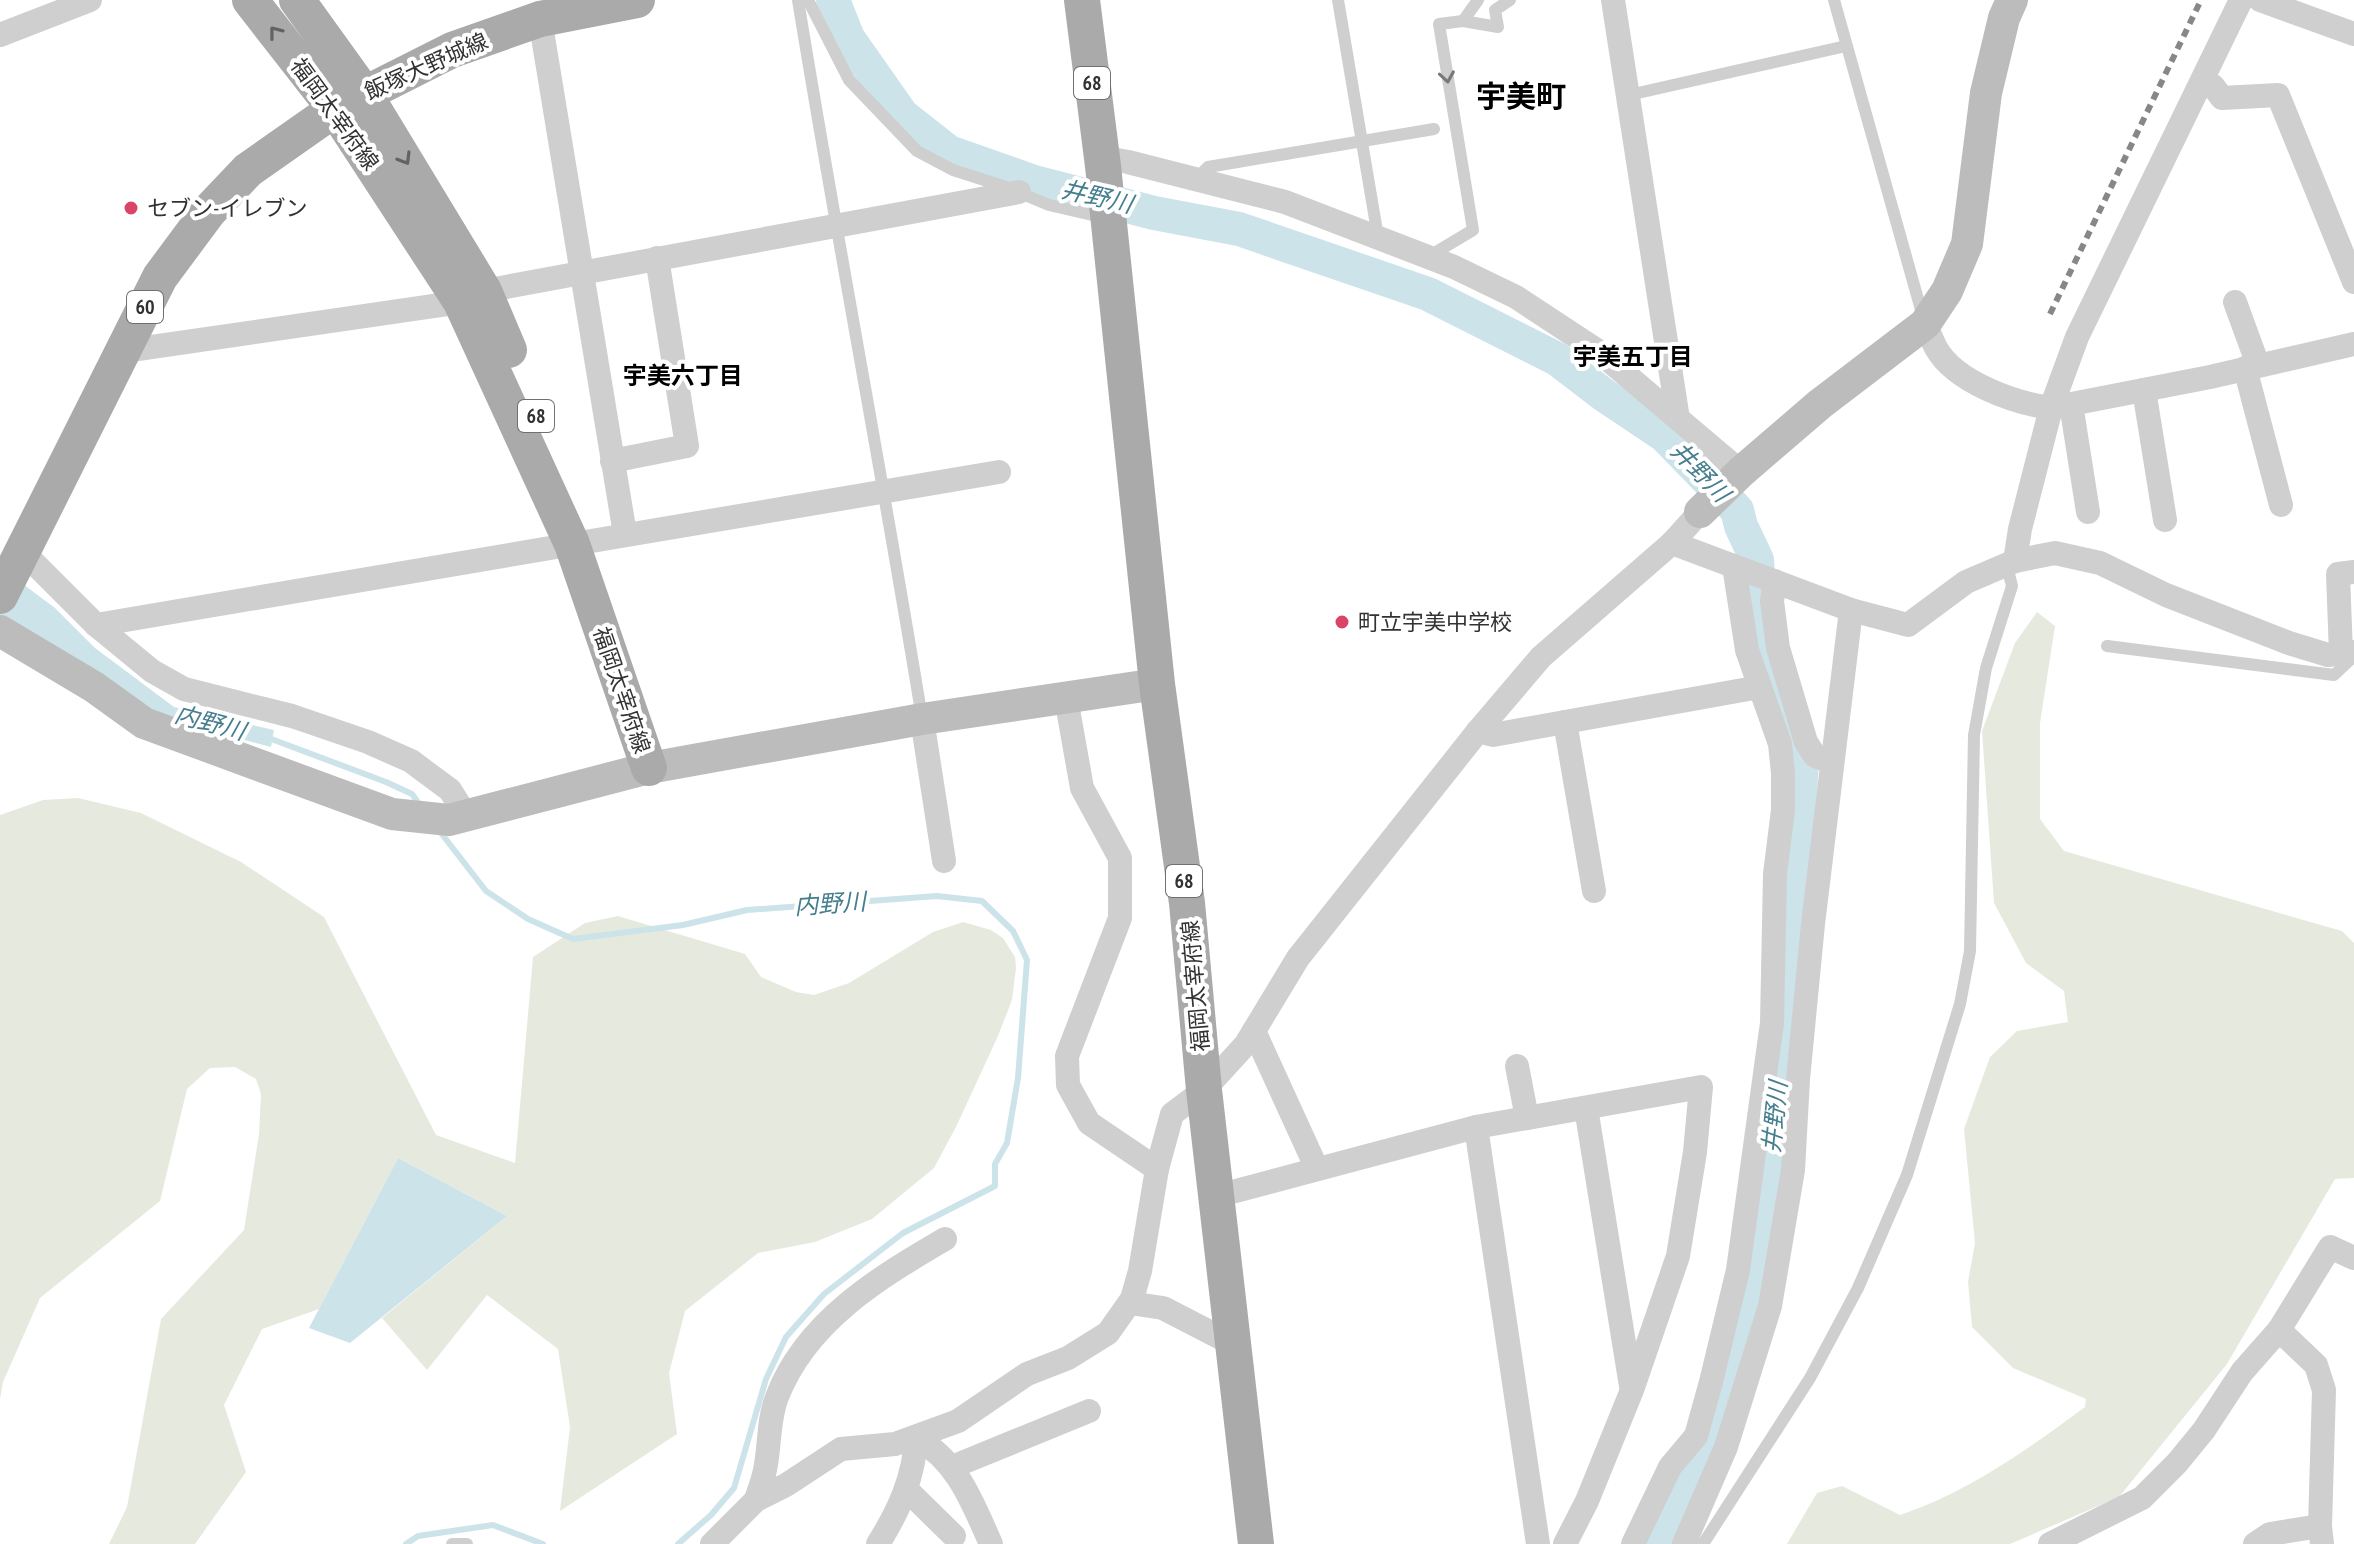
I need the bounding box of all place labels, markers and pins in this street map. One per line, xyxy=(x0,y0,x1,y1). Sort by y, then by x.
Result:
place label: セブン-イレブン xyxy=(147,194,307,222)
marker: セブン-イレブン xyxy=(122,199,140,217)
place label: 町立宇美中学校 xyxy=(1358,608,1512,636)
marker: 町立宇美中学校 xyxy=(1333,613,1351,631)

